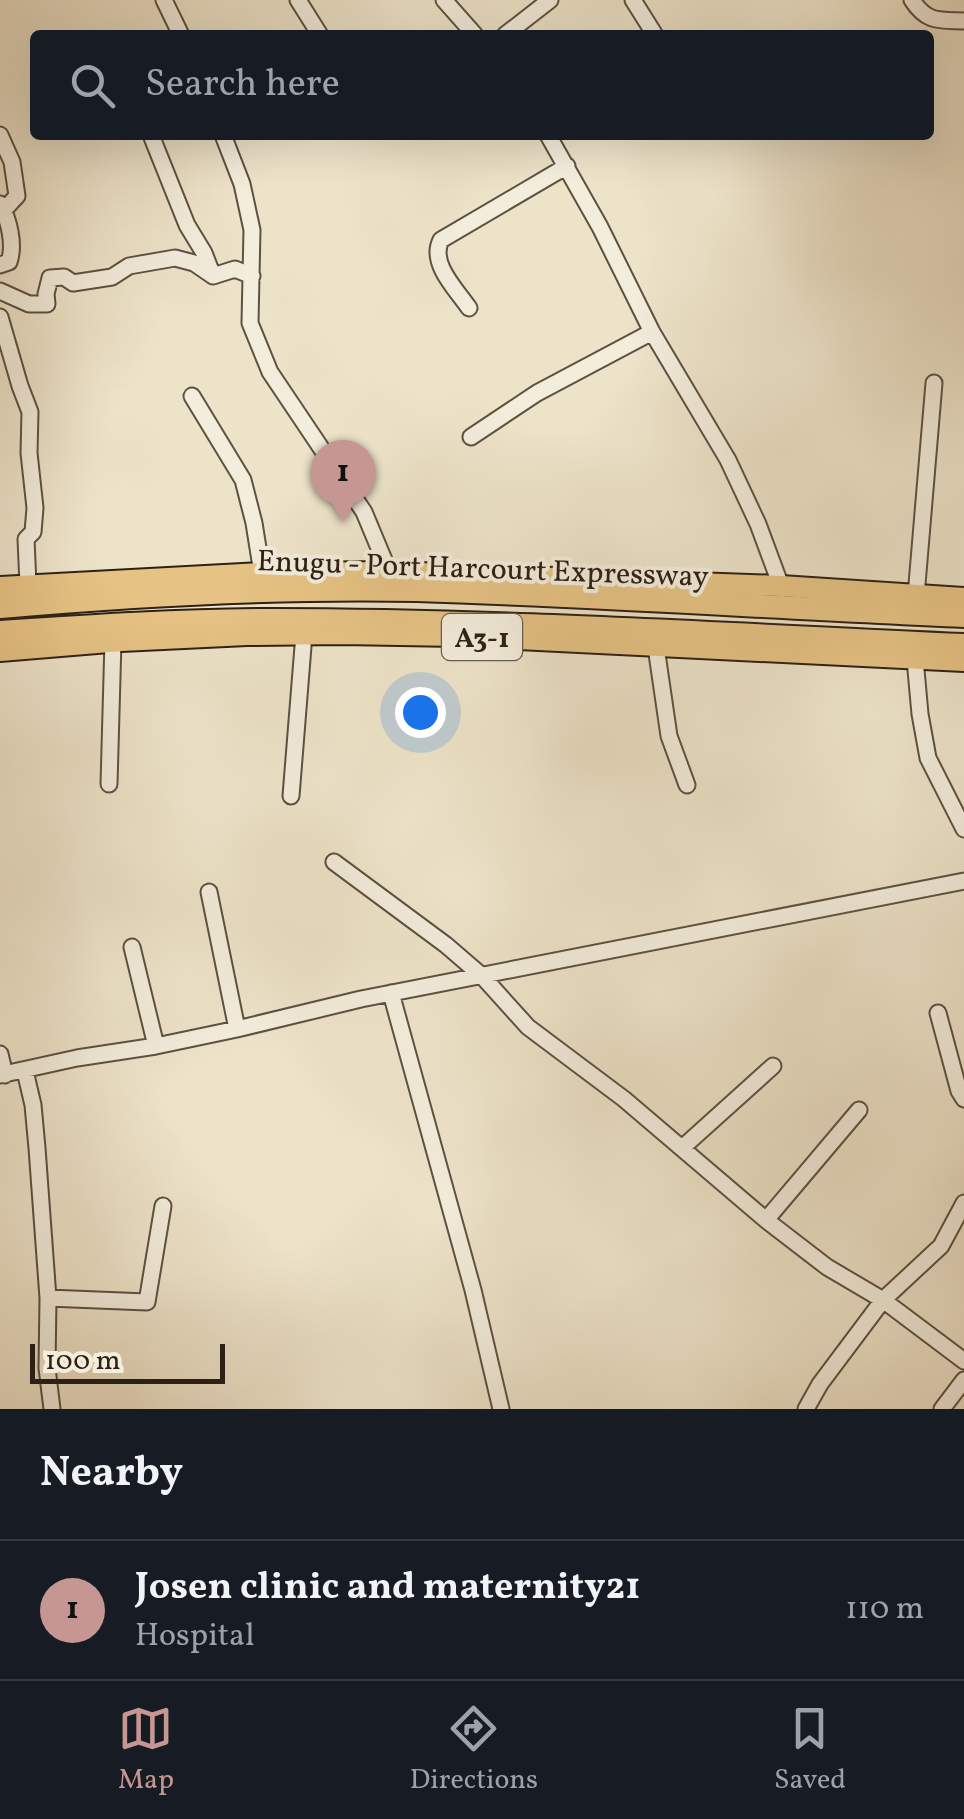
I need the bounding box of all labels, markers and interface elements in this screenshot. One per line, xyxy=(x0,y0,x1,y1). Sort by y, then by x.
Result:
search box xyxy=(30,30,934,140)
icon: search xyxy=(65,58,120,113)
text: Search here xyxy=(145,59,340,112)
pin: 1 xyxy=(310,440,376,522)
street label: Enugu - Port Harcourt Expressway xyxy=(256,541,710,599)
road number: A3-1 xyxy=(442,614,522,660)
your location xyxy=(395,687,446,738)
scale bar xyxy=(30,1339,225,1384)
text: 100 m xyxy=(45,1342,120,1381)
text: Nearby xyxy=(40,1445,183,1504)
text: Josen clinic and maternity21 xyxy=(135,1562,641,1615)
text: 1 xyxy=(66,1588,79,1632)
text: 110 m xyxy=(845,1588,924,1632)
text: Hospital xyxy=(135,1615,255,1659)
tab: Map xyxy=(118,1701,174,1800)
tab: Directions xyxy=(410,1701,538,1800)
tab: Saved xyxy=(774,1701,846,1800)

